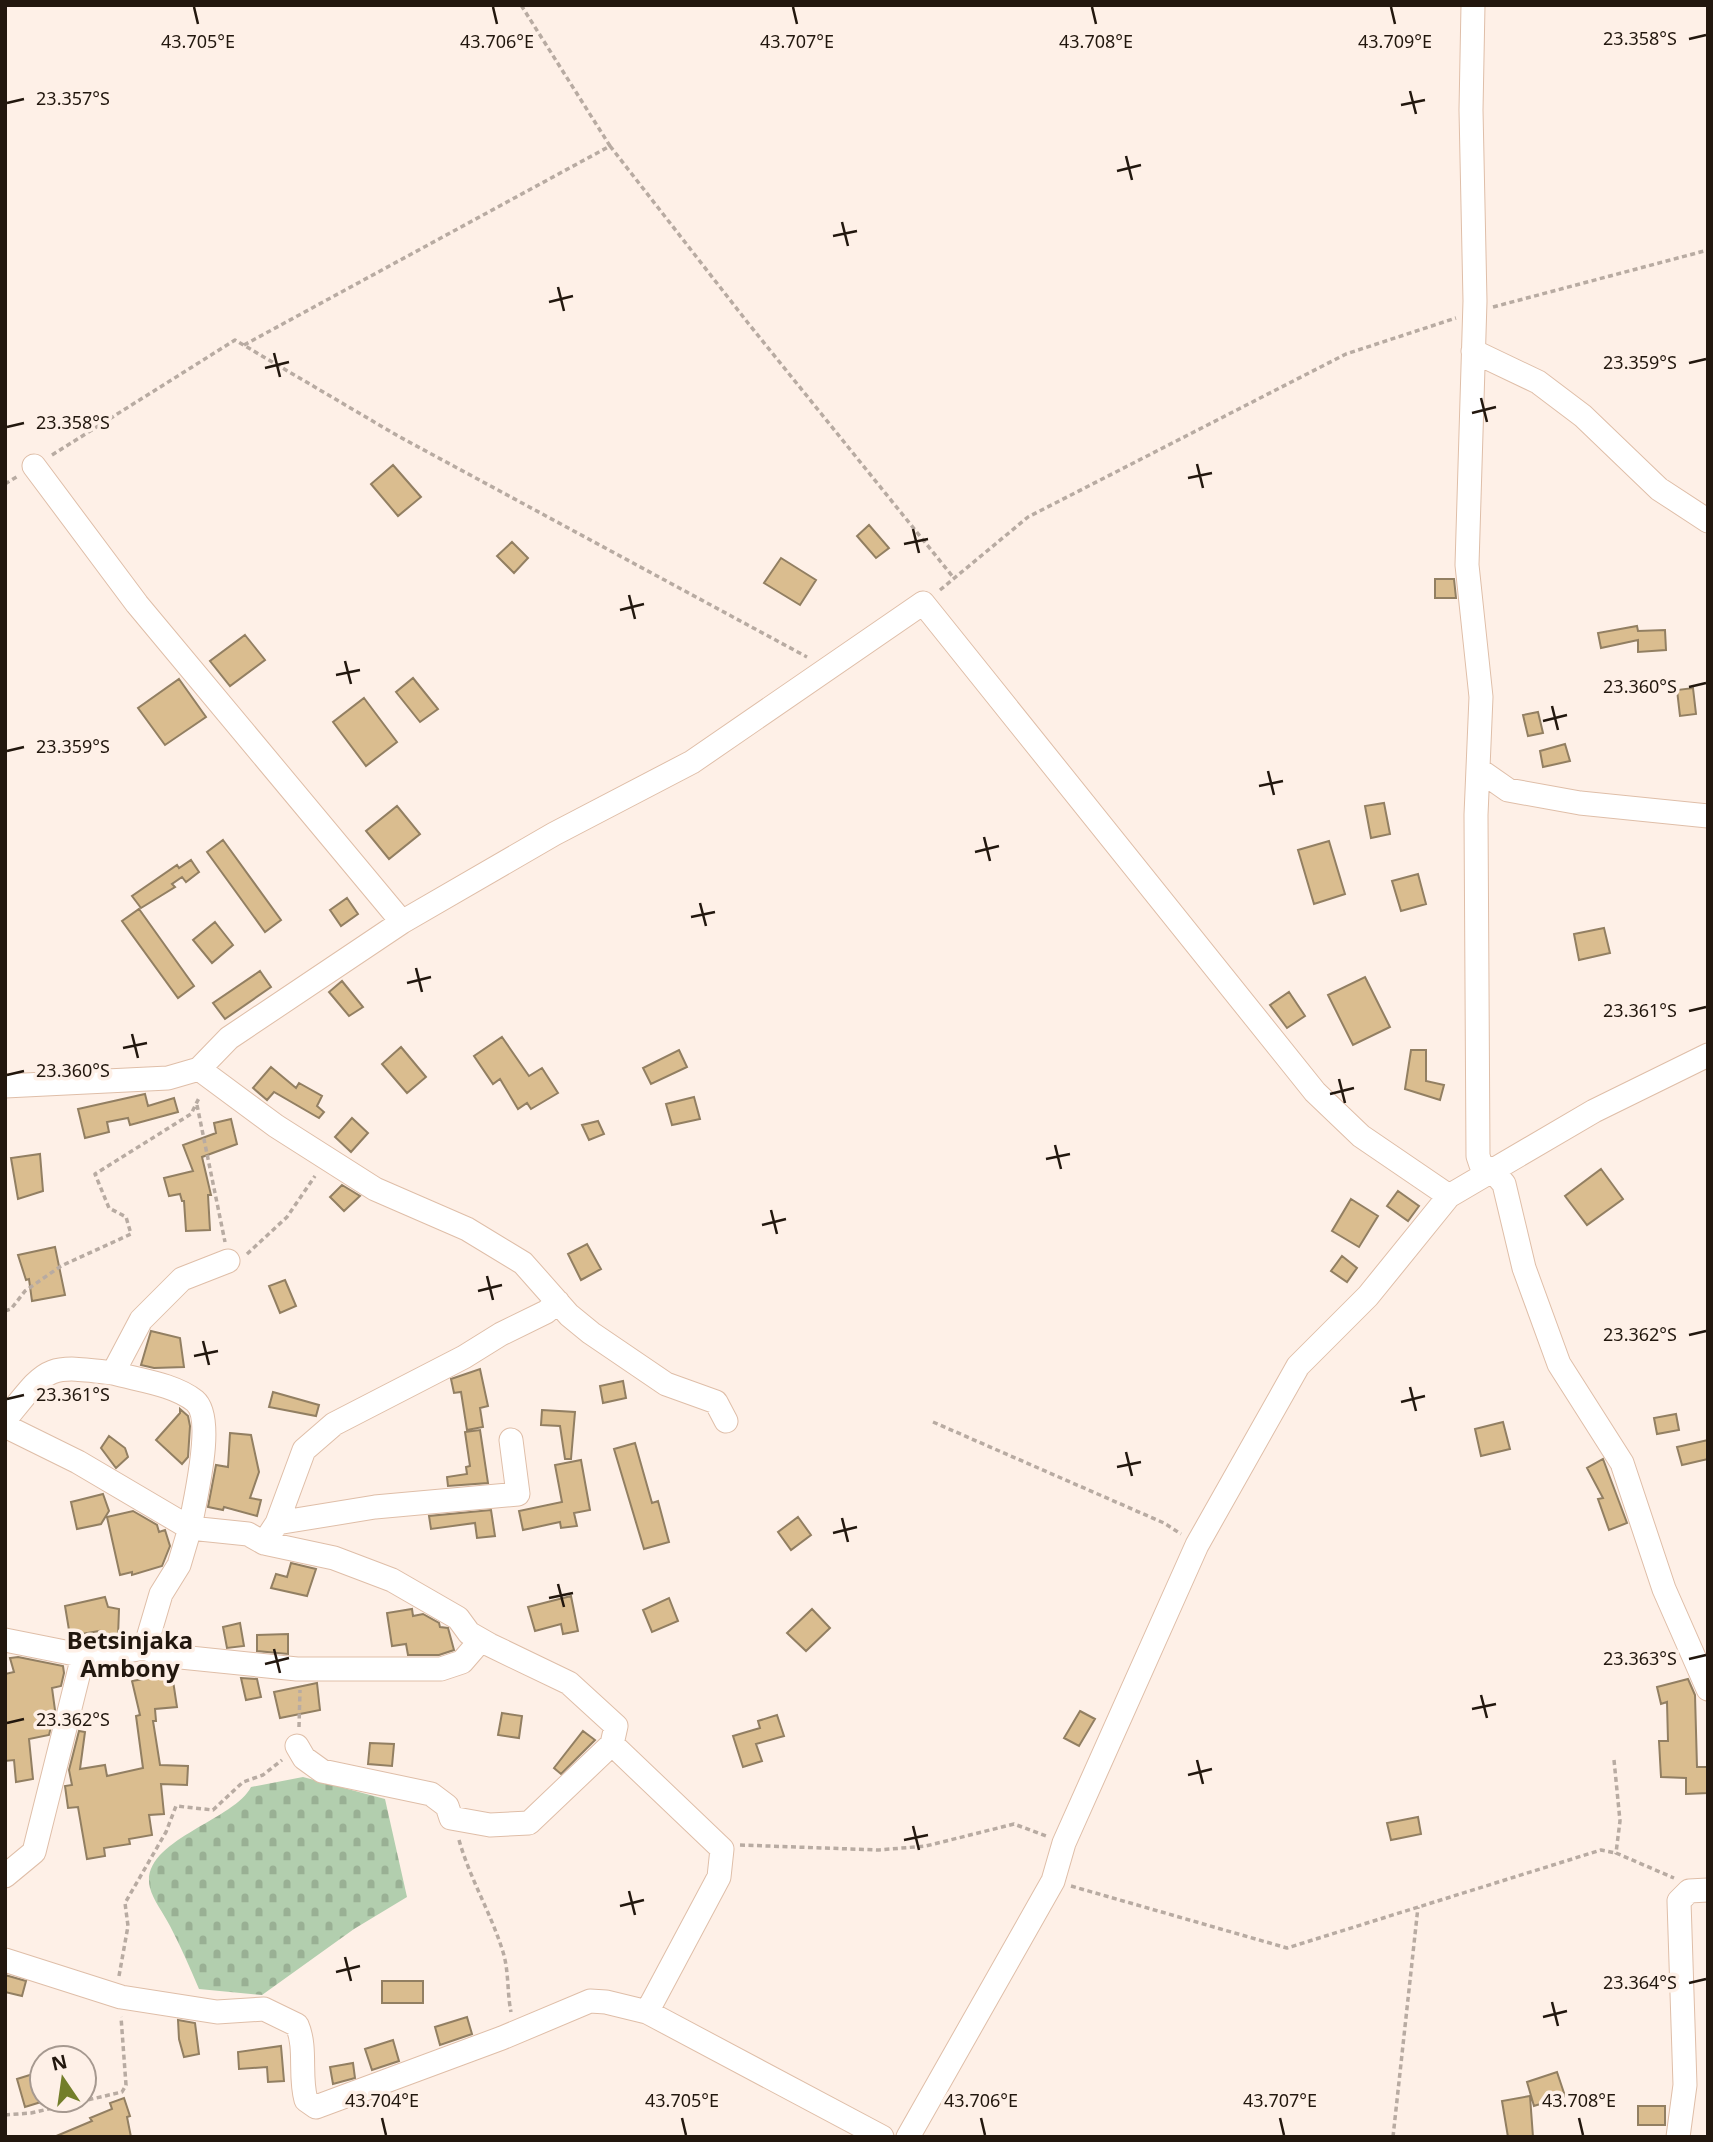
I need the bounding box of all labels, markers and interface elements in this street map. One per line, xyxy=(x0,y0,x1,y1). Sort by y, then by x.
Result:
text: 23.358°S xyxy=(1603,26,1677,50)
text: 43.705°E xyxy=(161,29,235,53)
text: 43.706°E xyxy=(460,29,534,53)
text: 43.707°E xyxy=(760,29,834,53)
text: 43.708°E xyxy=(1059,29,1133,53)
text: 43.709°E xyxy=(1358,29,1432,53)
text: 23.357°S xyxy=(36,86,110,110)
text: 23.359°S xyxy=(1603,350,1677,374)
text: 23.358°S xyxy=(36,410,110,434)
text: 23.360°S xyxy=(1603,674,1677,698)
text: 23.359°S xyxy=(36,734,110,758)
text: 23.361°S xyxy=(1603,998,1677,1022)
text: 23.360°S xyxy=(36,1058,110,1082)
text: 23.362°S xyxy=(1603,1322,1677,1346)
text: 23.361°S xyxy=(36,1382,110,1406)
district label: Betsinjaka Ambony xyxy=(67,1623,193,1684)
text: 23.363°S xyxy=(1603,1646,1677,1670)
text: 23.362°S xyxy=(36,1707,110,1731)
text: 23.364°S xyxy=(1603,1970,1677,1994)
north arrow xyxy=(28,2044,98,2114)
text: N xyxy=(49,2048,70,2077)
text: 43.704°E xyxy=(345,2088,419,2112)
text: 43.705°E xyxy=(645,2088,719,2112)
text: 43.706°E xyxy=(944,2088,1018,2112)
text: 43.707°E xyxy=(1243,2088,1317,2112)
text: 43.708°E xyxy=(1542,2088,1616,2112)

